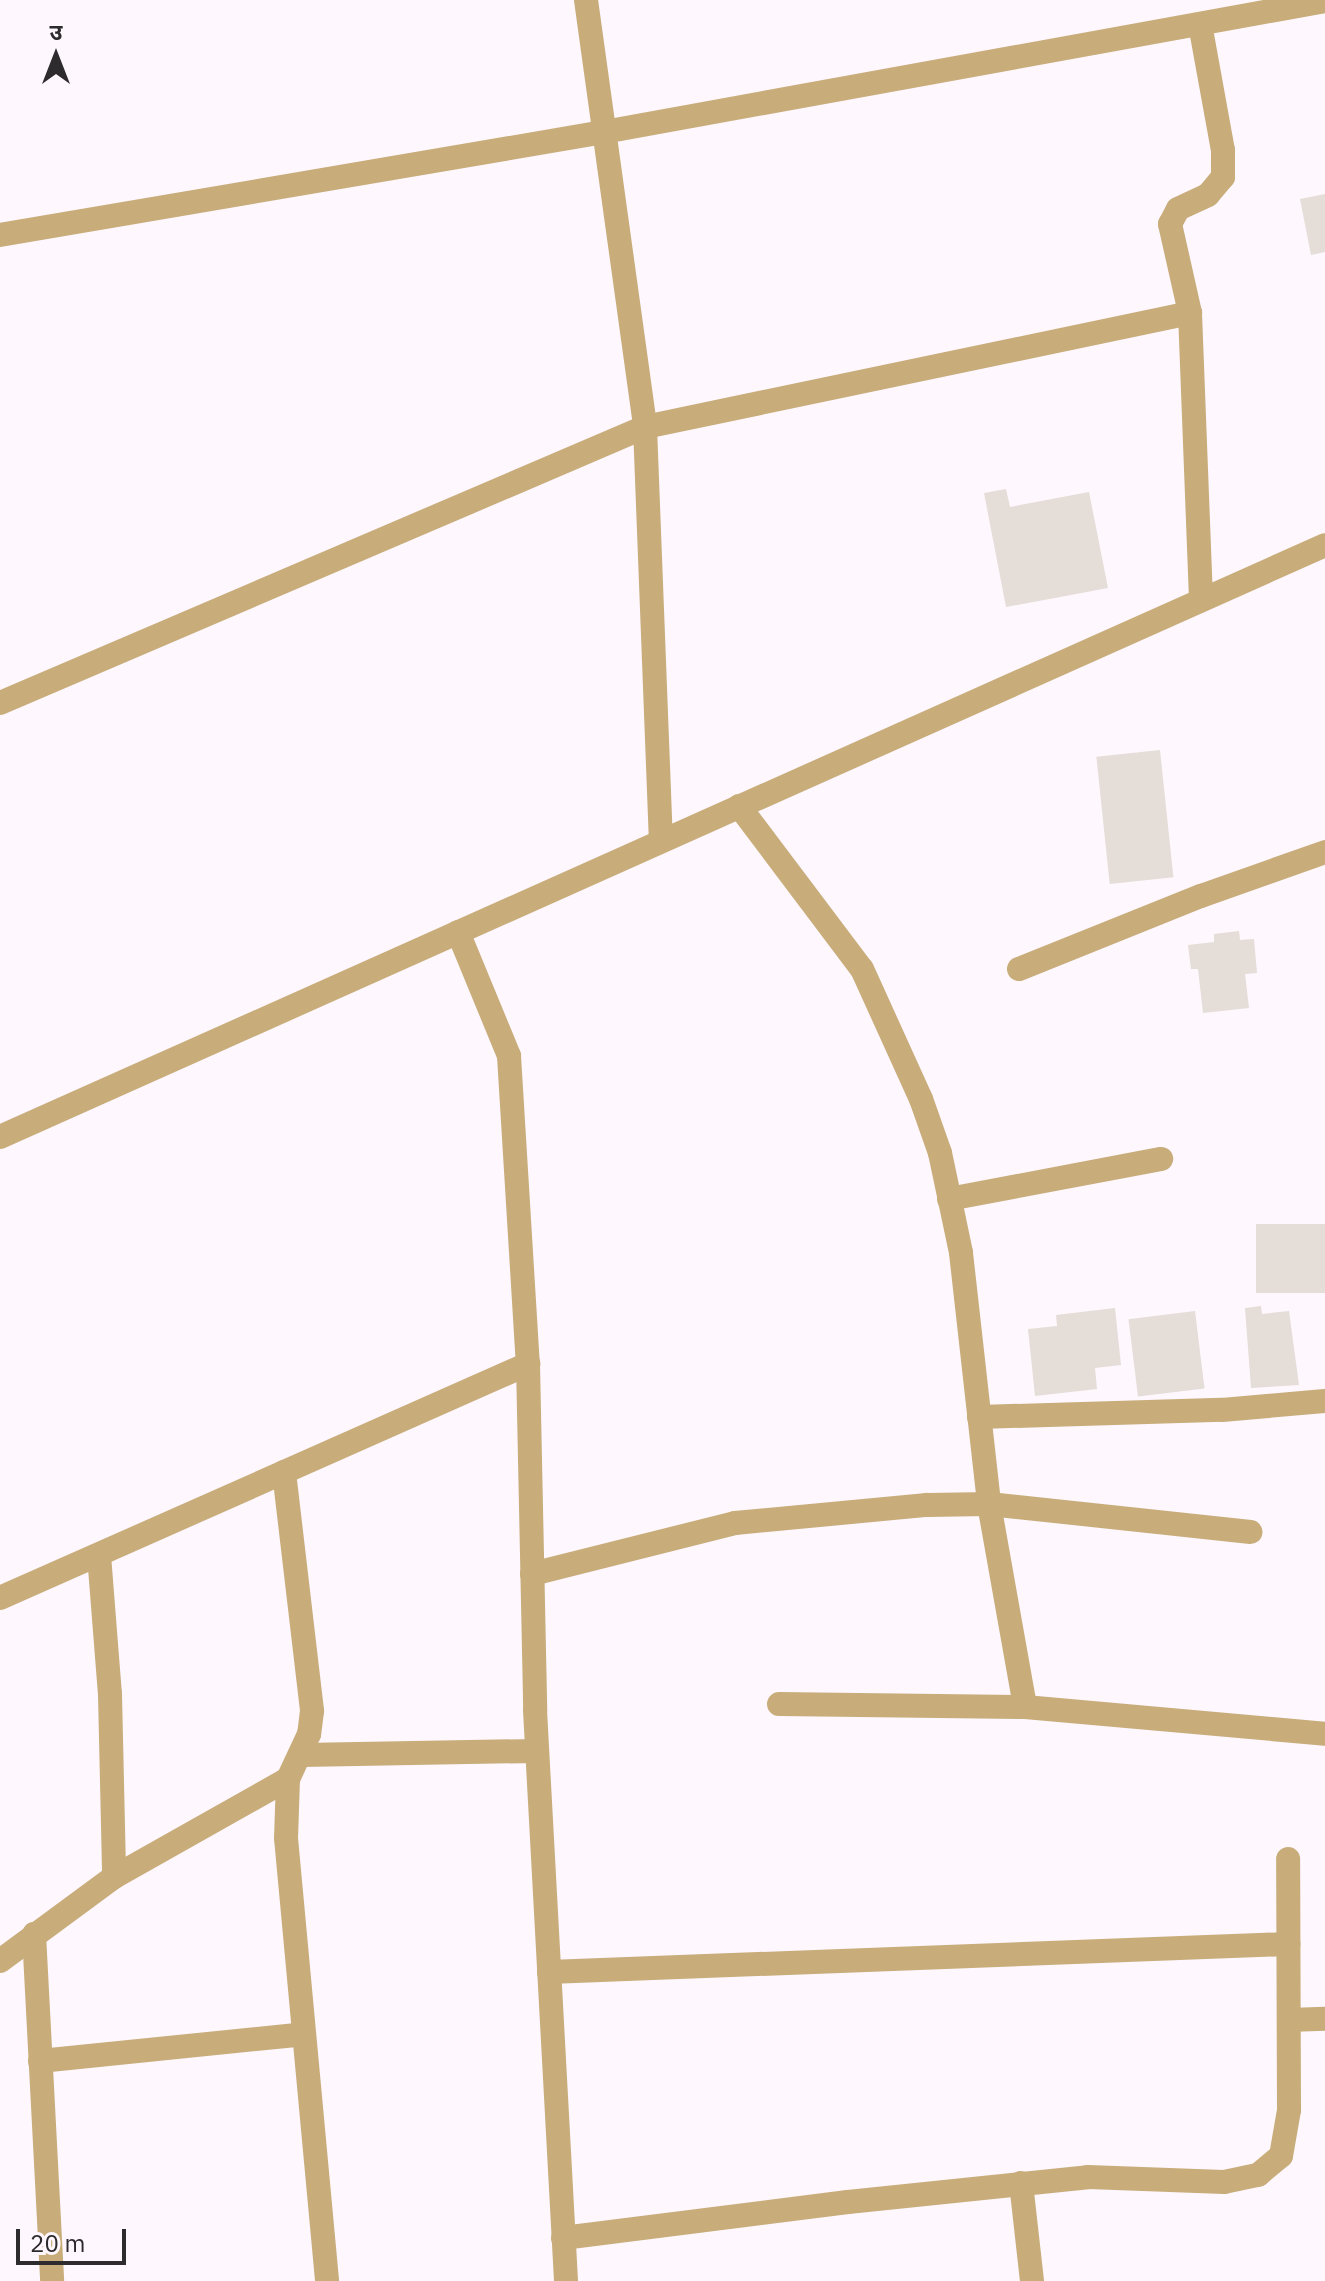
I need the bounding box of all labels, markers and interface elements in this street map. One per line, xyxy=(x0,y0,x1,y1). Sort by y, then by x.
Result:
north arrow xyxy=(16,16,96,96)
text: उ xyxy=(50,17,62,46)
scale bar xyxy=(20,2213,130,2263)
text: 20 m xyxy=(30,2227,85,2259)

